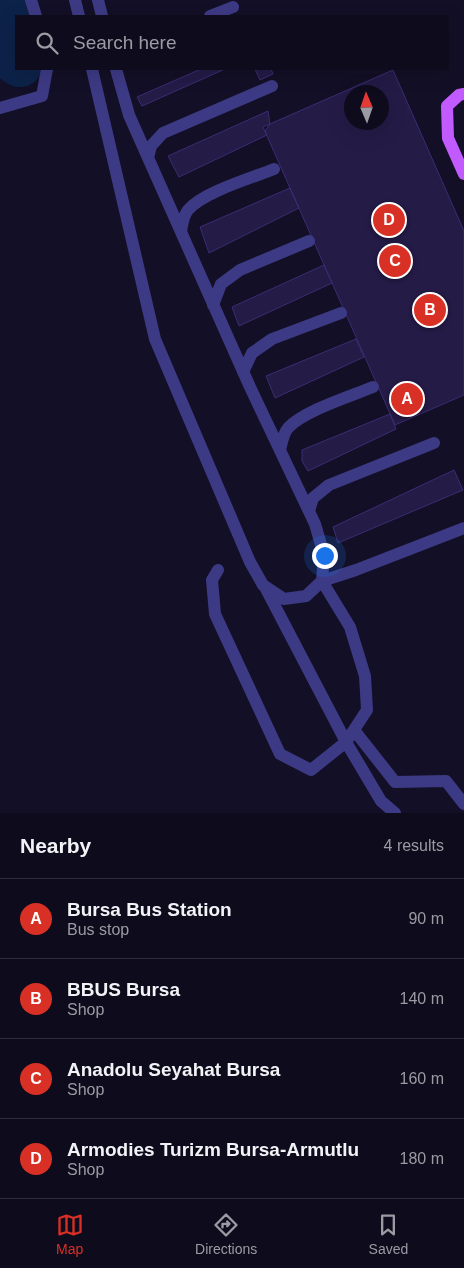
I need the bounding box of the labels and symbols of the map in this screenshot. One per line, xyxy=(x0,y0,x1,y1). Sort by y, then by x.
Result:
north arrow xyxy=(344,85,389,130)
pin: D xyxy=(373,201,405,239)
pin: C xyxy=(379,242,411,280)
pin: B xyxy=(414,291,446,329)
pin: A xyxy=(391,380,423,418)
your location xyxy=(312,543,338,569)

